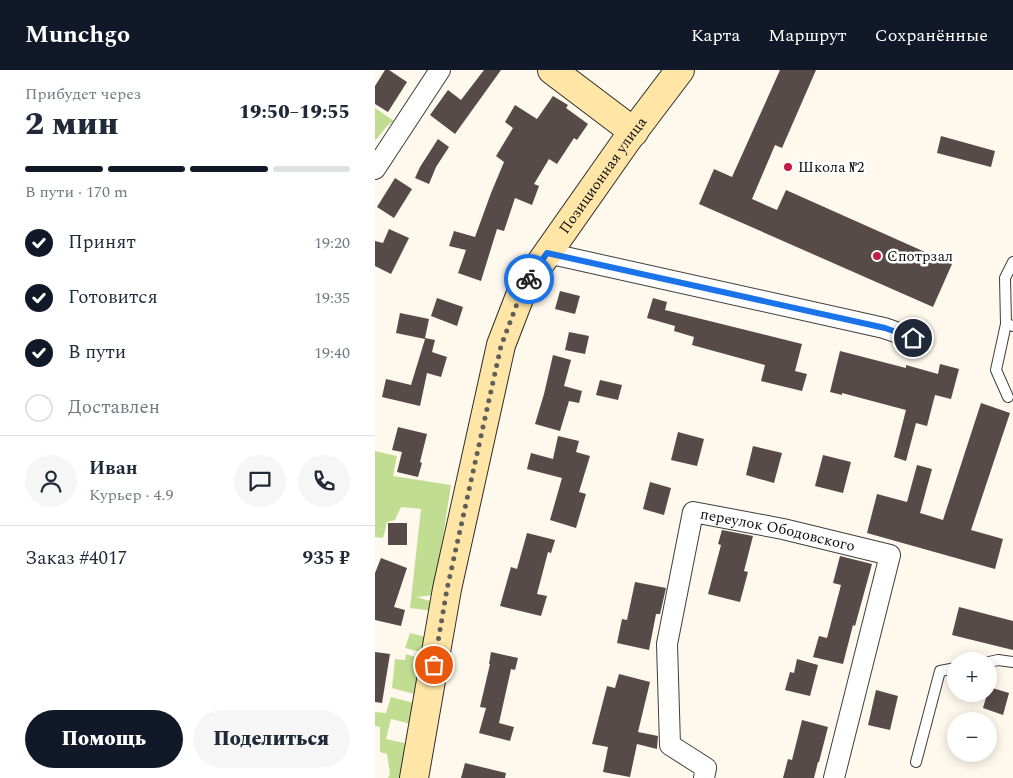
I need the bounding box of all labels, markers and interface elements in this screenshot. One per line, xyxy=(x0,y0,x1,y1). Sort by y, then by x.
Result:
text: Munchgo xyxy=(25,17,130,53)
text: Карта xyxy=(691,22,740,49)
text: Маршрут xyxy=(768,22,847,49)
text: Сохранённые xyxy=(875,22,988,49)
text: Прибудет через xyxy=(25,82,141,106)
text: 19:50–19:55 xyxy=(239,98,350,127)
text: 2 мин xyxy=(25,100,119,149)
street label: Позиционная улица xyxy=(553,111,653,238)
place label: Школа №2 xyxy=(798,156,864,179)
marker: Школа №2 xyxy=(782,161,794,173)
text: В пути · 170 m xyxy=(25,180,128,204)
text: Принят xyxy=(68,228,136,257)
icon: check xyxy=(25,229,53,257)
text: 19:20 xyxy=(314,231,350,255)
place label: Спотрзал xyxy=(887,245,953,268)
marker: Спотрзал xyxy=(871,250,883,262)
courier xyxy=(504,254,554,304)
icon: bike xyxy=(515,265,543,293)
text: Готовится xyxy=(68,283,158,312)
icon: check xyxy=(25,284,53,312)
text: 19:35 xyxy=(314,286,350,310)
pin xyxy=(892,317,934,359)
icon: home xyxy=(899,324,927,352)
text: В пути xyxy=(68,338,126,367)
icon: check xyxy=(25,339,53,367)
text: 19:40 xyxy=(314,341,350,365)
text: Доставлен xyxy=(68,393,160,422)
text: Иван xyxy=(89,454,138,483)
button: person xyxy=(25,455,77,507)
button: chat xyxy=(234,455,286,507)
button: phone xyxy=(298,455,350,507)
text: Курьер · 4.9 xyxy=(89,483,174,507)
street label: переулок Ободовского xyxy=(698,502,857,558)
text: Заказ #4017 xyxy=(25,544,127,573)
text: 935 ₽ xyxy=(303,544,350,573)
pin xyxy=(413,644,455,686)
icon: bag xyxy=(420,651,448,679)
map controls xyxy=(947,652,997,762)
button: + xyxy=(947,652,997,702)
button: Помощь xyxy=(25,710,183,768)
button: Поделиться xyxy=(193,710,350,768)
button: − xyxy=(947,712,997,762)

